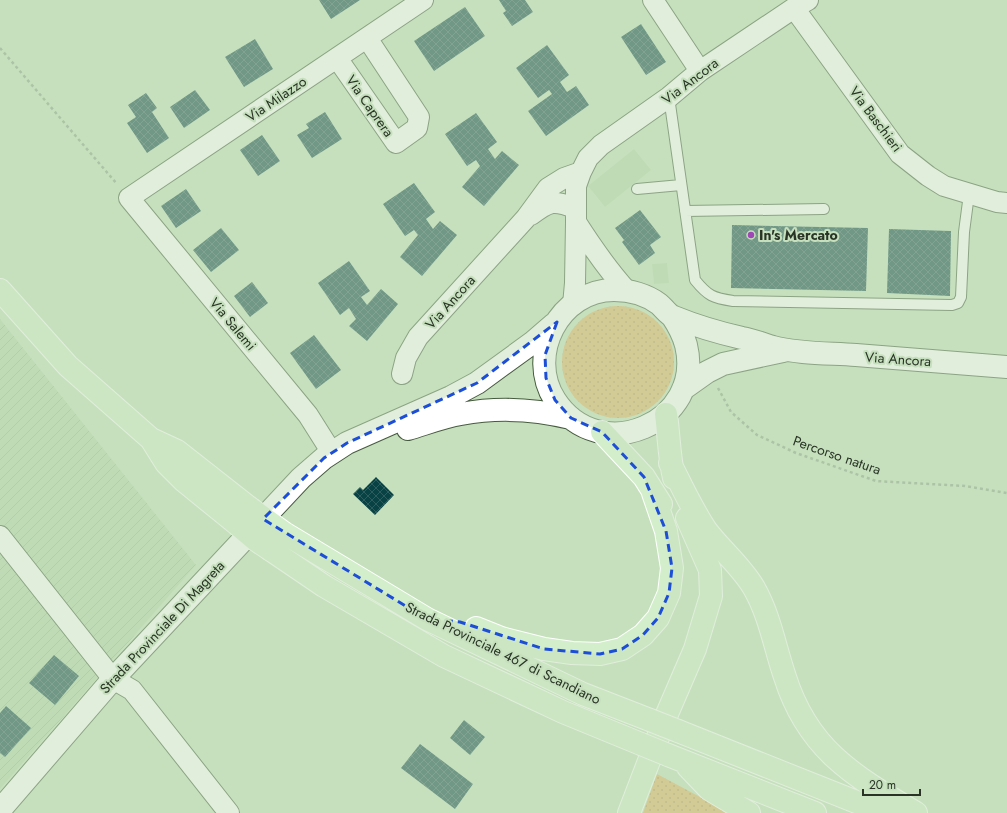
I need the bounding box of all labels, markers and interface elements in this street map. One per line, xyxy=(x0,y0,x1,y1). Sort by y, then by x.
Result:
street label: Via Ancora xyxy=(658,53,722,109)
street label: Via Milazzo xyxy=(242,71,311,127)
street label: Via Caprera xyxy=(341,71,399,141)
street label: Via Baschieri xyxy=(845,82,907,156)
place label: In's Mercato xyxy=(759,225,838,245)
marker: In's Mercato xyxy=(746,230,756,240)
street label: Via Ancora xyxy=(420,271,480,333)
street label: Via Salemi xyxy=(205,293,261,355)
street label: Via Ancora xyxy=(864,347,932,371)
street label: Percorso natura xyxy=(790,431,884,479)
street label: Strada Provinciale Di Magreta xyxy=(95,556,229,698)
street label: Strada Provinciale 467 di Scandiano xyxy=(402,597,604,709)
scale bar xyxy=(863,771,920,797)
text: 20 m xyxy=(869,776,896,794)

